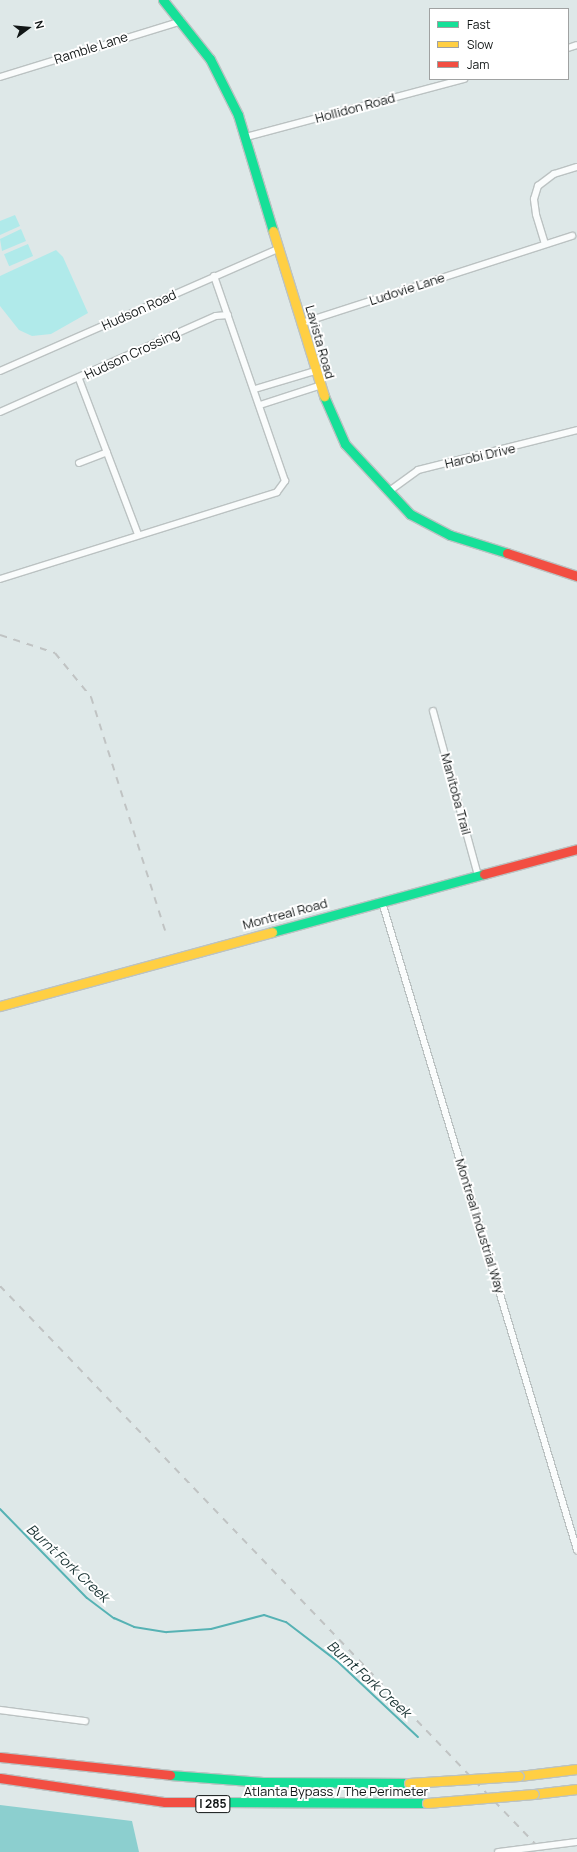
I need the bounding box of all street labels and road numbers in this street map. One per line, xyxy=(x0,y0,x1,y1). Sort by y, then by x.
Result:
street label: Ramble Lane xyxy=(52,29,130,67)
street label: Hollidon Road xyxy=(313,90,397,126)
street label: Ludovie Lane xyxy=(367,269,447,309)
street label: Hudson Road xyxy=(99,287,179,333)
street label: Lavista Road xyxy=(302,303,338,381)
street label: Hudson Crossing xyxy=(82,325,182,383)
street label: Harobi Drive xyxy=(443,440,517,472)
street label: Manitoba Trail xyxy=(438,751,474,837)
street label: Montreal Road xyxy=(241,895,329,933)
street label: Montreal Industrial Way xyxy=(452,1157,508,1295)
street label: Atlanta Bypass / The Perimeter xyxy=(244,1783,428,1799)
road number: I 285 xyxy=(195,1794,231,1814)

